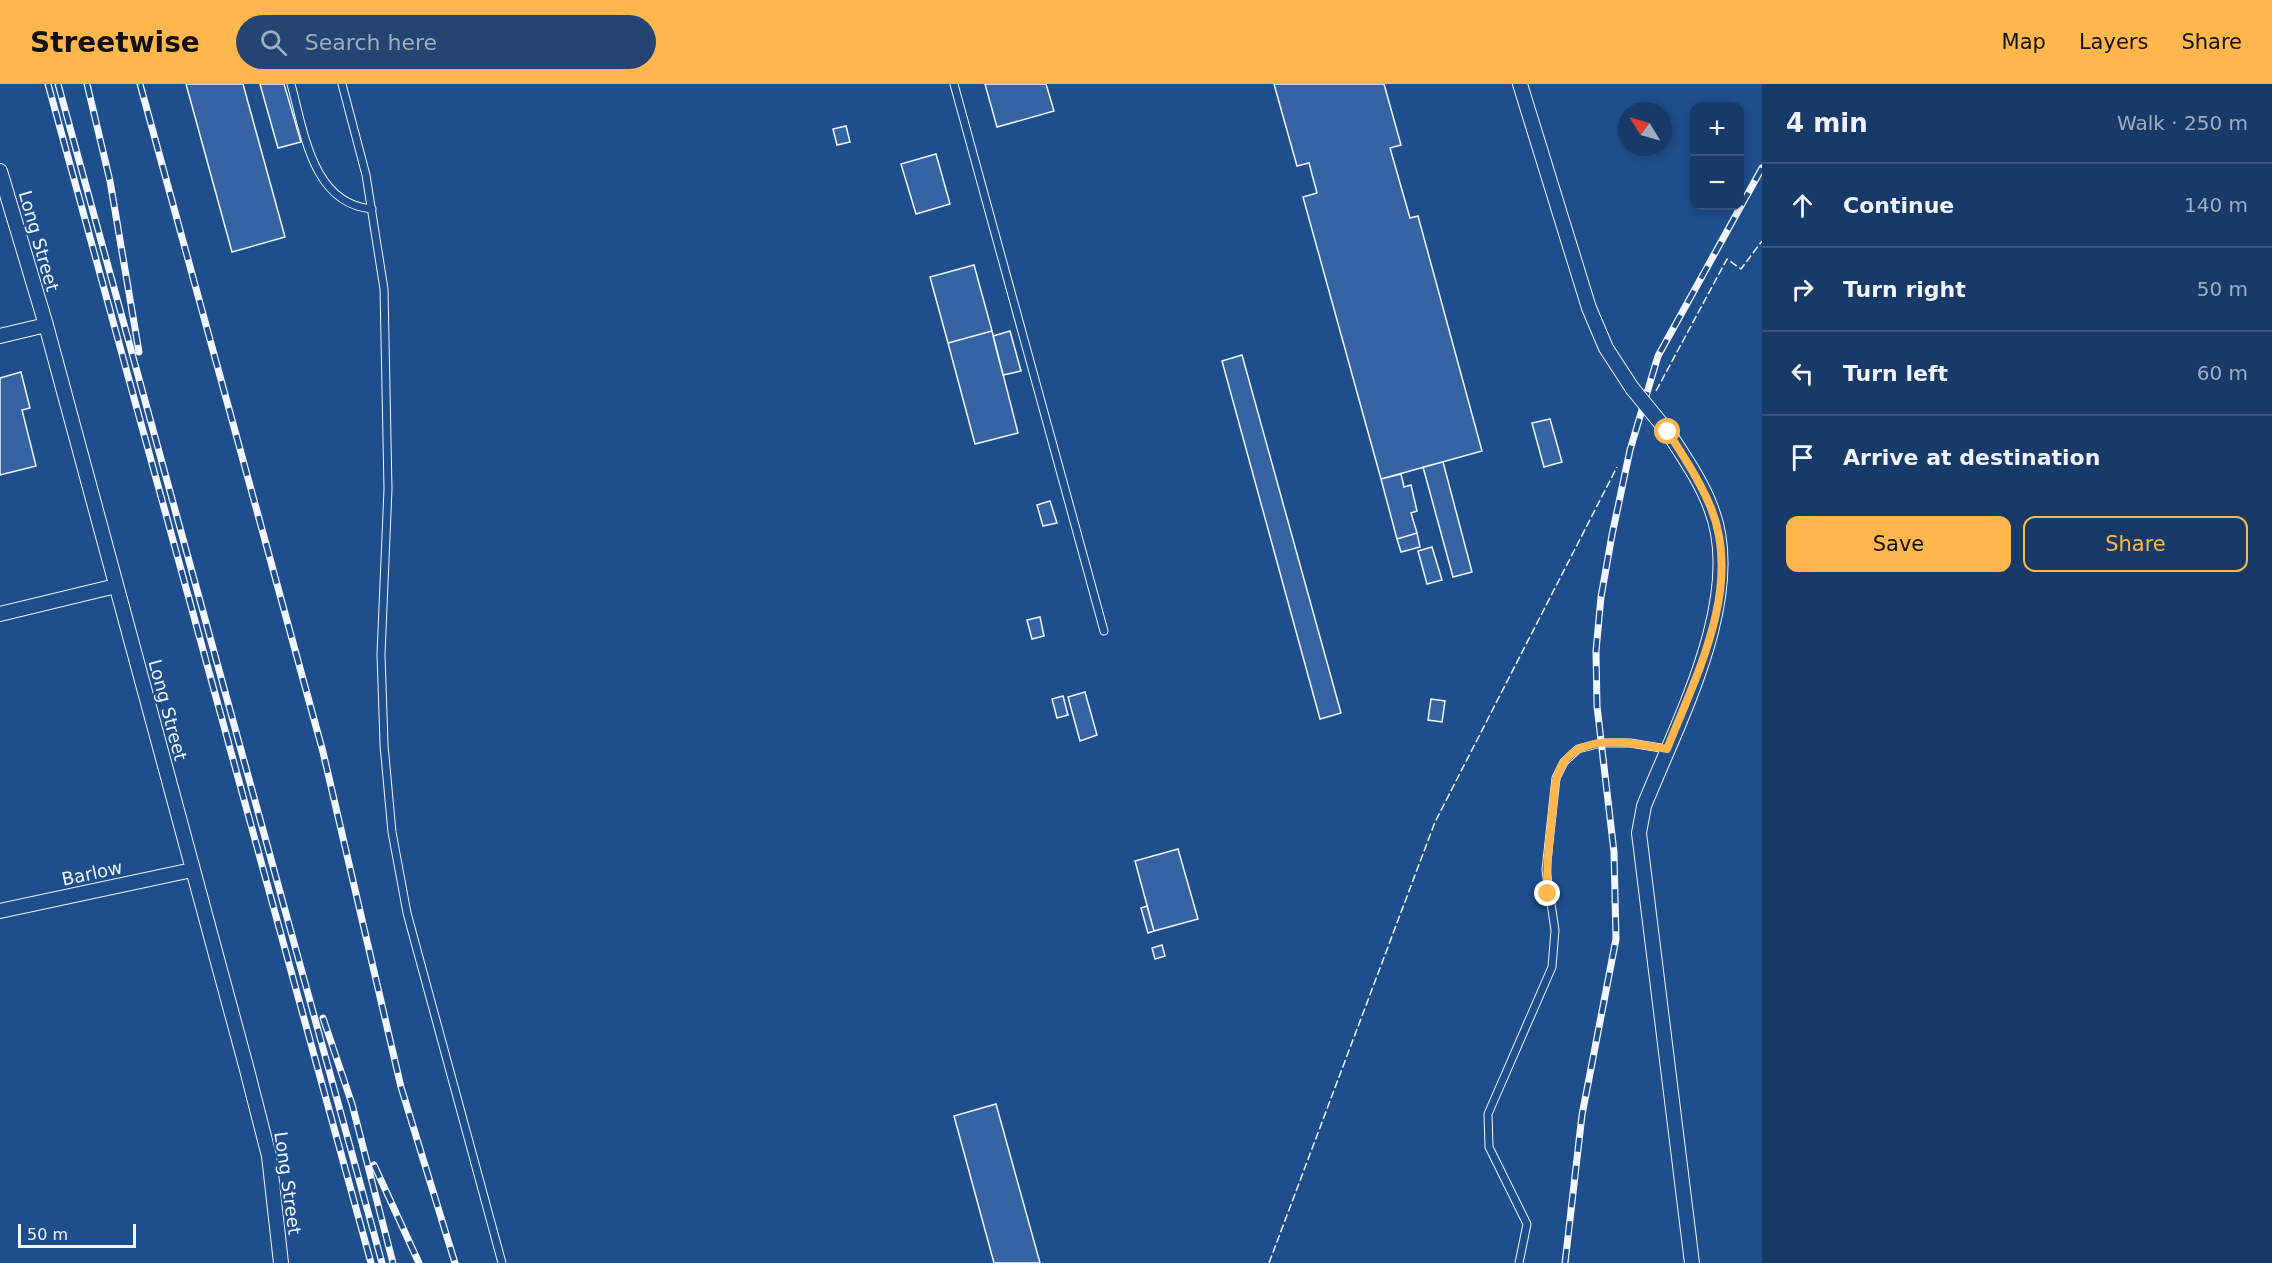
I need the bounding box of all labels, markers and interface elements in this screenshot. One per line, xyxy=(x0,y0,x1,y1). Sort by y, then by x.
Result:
search box xyxy=(236,15,656,69)
text: Streetwise xyxy=(30,26,200,59)
icon: search xyxy=(257,26,290,59)
text: Search here xyxy=(305,30,437,55)
text: Map xyxy=(2002,30,2046,54)
text: Layers xyxy=(2079,30,2148,54)
text: Share xyxy=(2181,30,2242,54)
north arrow xyxy=(1618,102,1672,156)
map controls xyxy=(1690,102,1744,210)
button: + xyxy=(1690,102,1744,156)
text: 4 min xyxy=(1786,108,1868,138)
text: Walk · 250 m xyxy=(2117,111,2248,135)
button: − xyxy=(1690,156,1744,210)
street label: Long Street xyxy=(15,188,63,294)
icon: ahead xyxy=(1786,189,1819,222)
text: Continue xyxy=(1843,193,1954,218)
text: 140 m xyxy=(2184,193,2248,217)
icon: right xyxy=(1786,273,1819,306)
text: Turn right xyxy=(1843,277,1966,302)
text: 50 m xyxy=(2197,277,2248,301)
icon: left xyxy=(1786,357,1819,390)
text: Turn left xyxy=(1843,361,1948,386)
text: 60 m xyxy=(2197,361,2248,385)
route start xyxy=(1654,418,1680,444)
icon: arrive xyxy=(1786,441,1819,474)
text: Arrive at destination xyxy=(1843,445,2100,470)
button: Save xyxy=(1786,516,2011,572)
button: Share xyxy=(2023,516,2248,572)
street label: Long Street xyxy=(144,657,192,763)
street label: Barlow xyxy=(60,856,124,890)
route end xyxy=(1534,880,1560,906)
street label: Long Street xyxy=(270,1130,306,1236)
scale bar xyxy=(18,1221,136,1248)
text: 50 m xyxy=(27,1225,68,1244)

